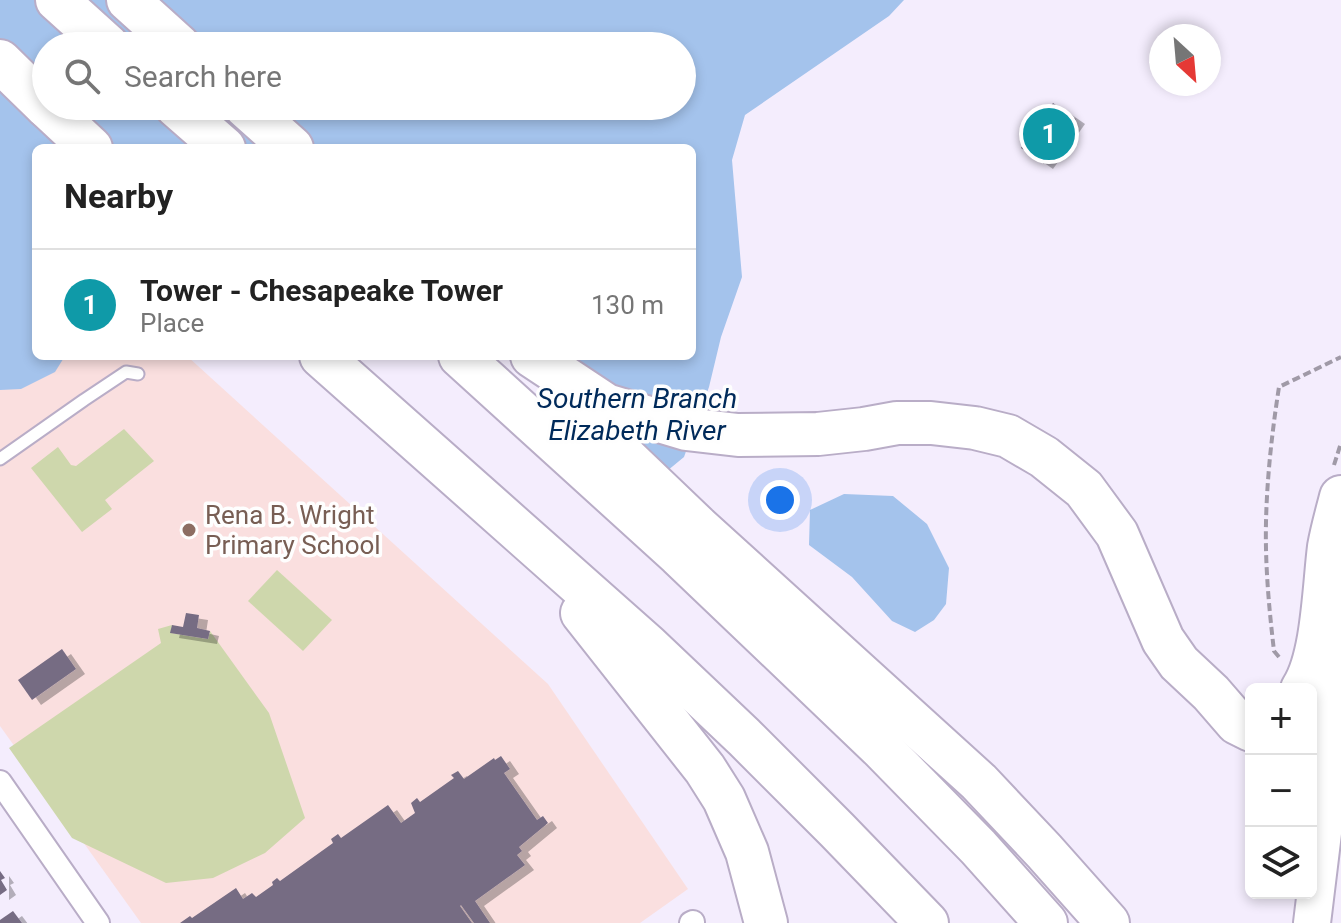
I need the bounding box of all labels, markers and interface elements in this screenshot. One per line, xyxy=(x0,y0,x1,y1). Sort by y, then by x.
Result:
north arrow xyxy=(1149,24,1221,96)
search box xyxy=(32,32,696,120)
icon: search xyxy=(60,54,104,98)
text: Search here xyxy=(124,59,282,94)
pin: 1 xyxy=(1023,104,1075,164)
text: Nearby xyxy=(64,176,173,216)
text: Tower - Chesapeake Tower xyxy=(140,273,503,308)
text: 1 xyxy=(83,290,97,320)
text: 130 m xyxy=(591,290,664,320)
text: Place xyxy=(140,308,204,338)
water label: Southern Branch Elizabeth River xyxy=(537,382,737,447)
your location xyxy=(760,480,800,520)
place label: Rena B. Wright Primary School xyxy=(205,500,381,560)
marker: Rena B. Wright Primary School xyxy=(180,521,198,539)
map controls xyxy=(1245,683,1317,899)
button: + xyxy=(1245,683,1317,755)
button: − xyxy=(1245,755,1317,827)
button: layers xyxy=(1245,827,1317,899)

